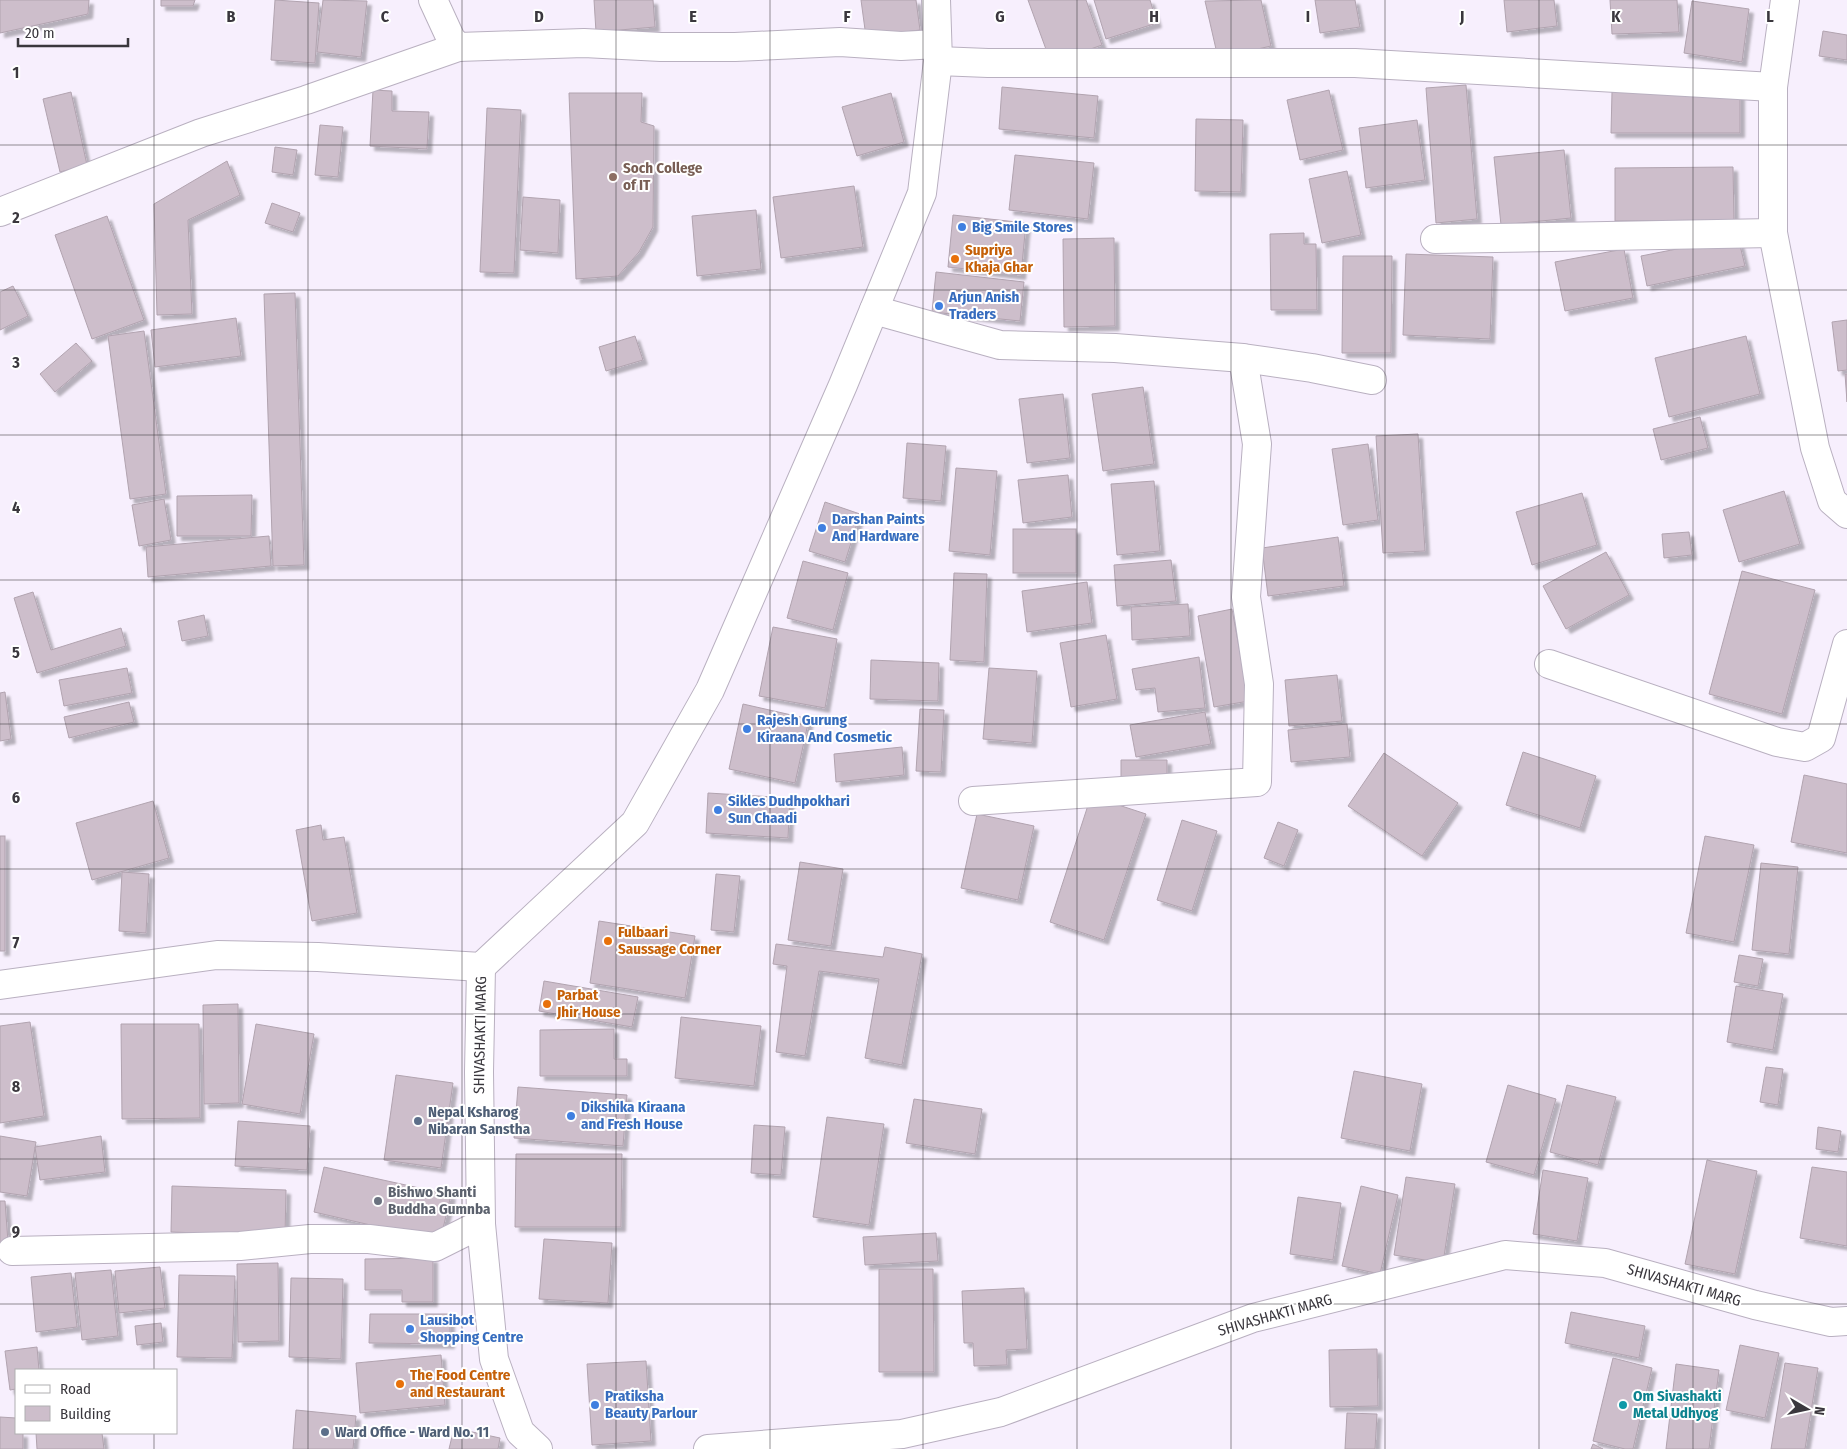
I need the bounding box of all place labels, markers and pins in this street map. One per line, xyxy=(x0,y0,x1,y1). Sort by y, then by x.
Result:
place label: Soch College of IT xyxy=(623,159,703,194)
marker: Soch College of IT xyxy=(607,171,619,183)
place label: Big Smile Stores xyxy=(972,218,1073,236)
marker: Big Smile Stores xyxy=(956,221,968,233)
place label: Supriya Khaja Ghar xyxy=(965,241,1034,276)
marker: Supriya Khaja Ghar xyxy=(949,253,961,265)
place label: Arjun Anish Traders xyxy=(948,288,1020,323)
marker: Arjun Anish Traders xyxy=(933,300,945,312)
place label: Darshan Paints And Hardware xyxy=(831,510,925,545)
marker: Darshan Paints And Hardware xyxy=(816,522,828,534)
place label: Rajesh Gurung Kiraana And Cosmetic xyxy=(757,711,893,746)
marker: Rajesh Gurung Kiraana And Cosmetic xyxy=(741,723,753,735)
place label: Sikles Dudhpokhari Sun Chaadi xyxy=(728,792,850,827)
marker: Sikles Dudhpokhari Sun Chaadi xyxy=(712,804,724,816)
place label: Fulbaari Saussage Corner xyxy=(618,923,722,958)
marker: Fulbaari Saussage Corner xyxy=(602,935,614,947)
place label: Parbat Jhir House xyxy=(556,986,621,1021)
marker: Parbat Jhir House xyxy=(541,998,553,1010)
place label: Dikshika Kiraana and Fresh House xyxy=(581,1098,686,1133)
place label: Nepal Ksharog Nibaran Sanstha xyxy=(428,1103,531,1138)
marker: Dikshika Kiraana and Fresh House xyxy=(565,1110,577,1122)
marker: Nepal Ksharog Nibaran Sanstha xyxy=(412,1115,424,1127)
place label: Bishwo Shanti Buddha Gumnba xyxy=(388,1183,491,1218)
marker: Bishwo Shanti Buddha Gumnba xyxy=(372,1195,384,1207)
place label: Lausibot Shopping Centre xyxy=(420,1311,524,1346)
marker: Lausibot Shopping Centre xyxy=(404,1323,416,1335)
place label: The Food Centre and Restaurant xyxy=(410,1366,511,1401)
marker: The Food Centre and Restaurant xyxy=(394,1378,406,1390)
place label: Pratiksha Beauty Parlour xyxy=(605,1387,698,1422)
place label: Om Sivashakti Metal Udhyog xyxy=(1633,1387,1722,1422)
marker: Pratiksha Beauty Parlour xyxy=(589,1399,601,1411)
marker: Om Sivashakti Metal Udhyog xyxy=(1617,1399,1629,1411)
place label: Ward Office - Ward No. 11 xyxy=(335,1423,489,1441)
marker: Ward Office - Ward No. 11 xyxy=(319,1426,331,1438)

